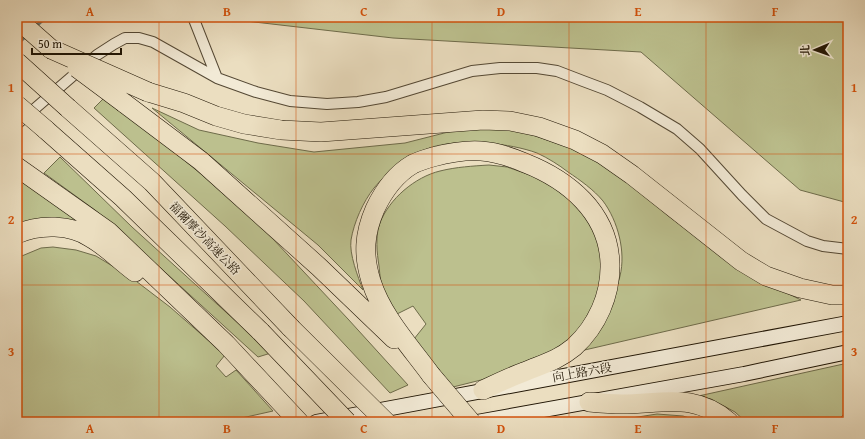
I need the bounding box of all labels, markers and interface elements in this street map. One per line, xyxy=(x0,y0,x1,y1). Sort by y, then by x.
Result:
text: A xyxy=(86,2,95,21)
text: B xyxy=(223,2,231,21)
text: C xyxy=(360,2,368,21)
text: D xyxy=(497,2,505,21)
text: E xyxy=(635,2,642,21)
text: F xyxy=(772,2,779,21)
scale bar xyxy=(32,30,121,56)
north arrow xyxy=(795,30,835,70)
text: 50 m xyxy=(38,35,62,52)
text: 北 xyxy=(797,45,813,56)
text: 1 xyxy=(8,78,14,97)
text: 1 xyxy=(851,78,857,97)
street label: 福爾摩沙高速公路 xyxy=(166,198,244,278)
text: 2 xyxy=(8,210,15,229)
text: 2 xyxy=(851,210,858,229)
text: 3 xyxy=(8,342,14,361)
text: 3 xyxy=(851,342,857,361)
street label: 向上路六段 xyxy=(551,358,613,386)
text: A xyxy=(86,419,95,438)
text: B xyxy=(223,419,231,438)
text: C xyxy=(360,419,368,438)
text: D xyxy=(497,419,505,438)
text: E xyxy=(635,419,642,438)
text: F xyxy=(772,419,779,438)

